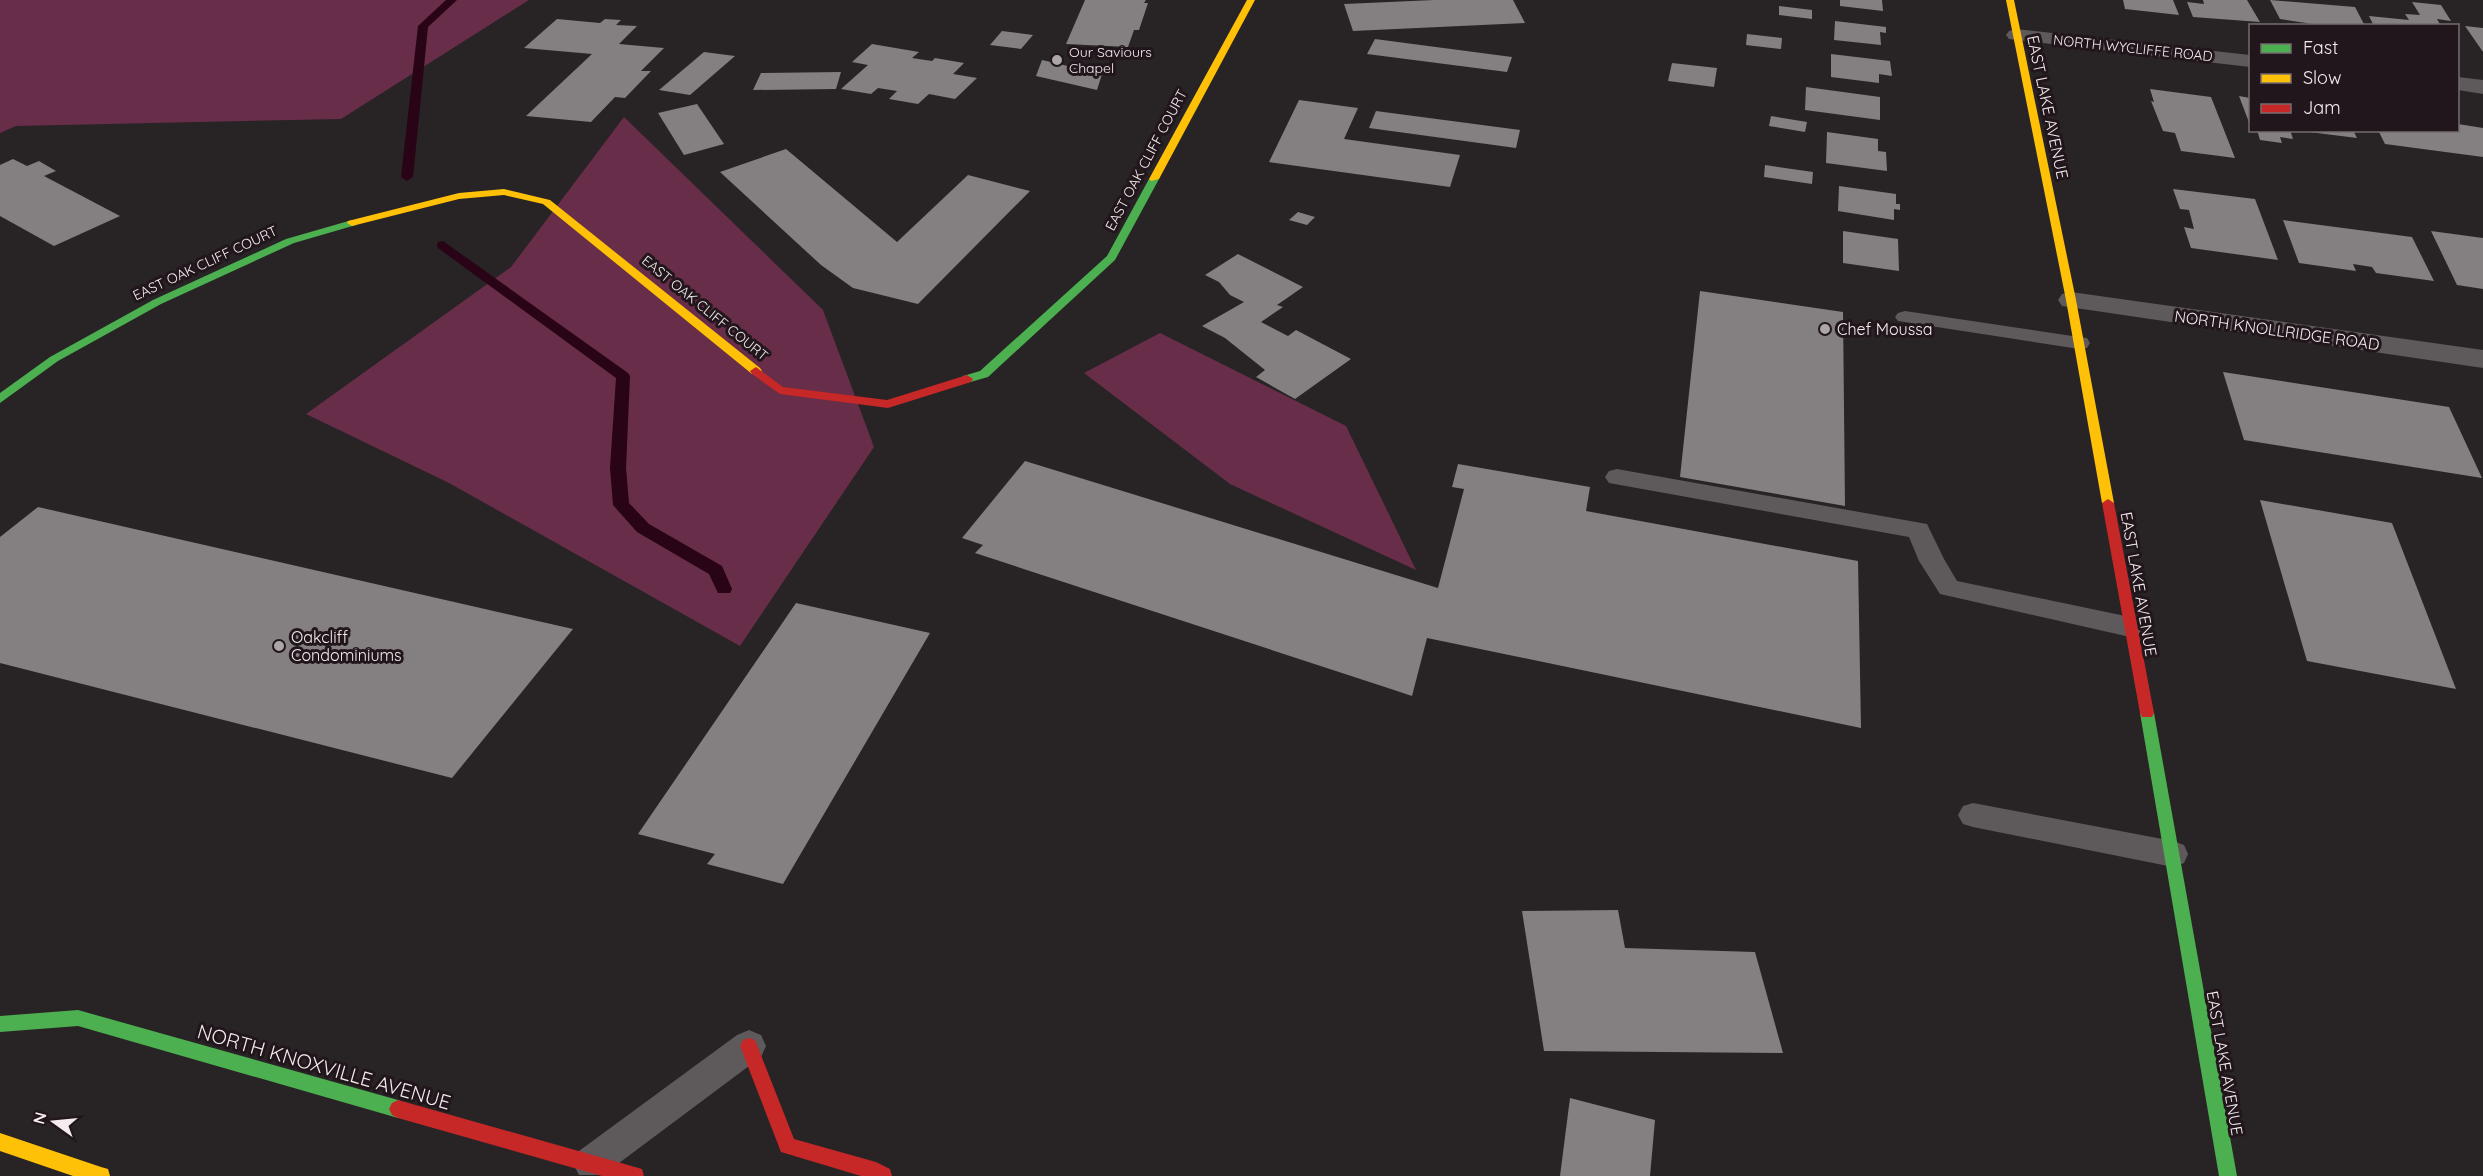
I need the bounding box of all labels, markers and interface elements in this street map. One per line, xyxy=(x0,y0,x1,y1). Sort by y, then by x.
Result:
legend xyxy=(2249,24,2459,132)
street label: NORTH WYCLIFFE ROAD xyxy=(2052,31,2214,65)
street label: EAST LAKE AVENUE xyxy=(2023,33,2073,181)
text: Fast xyxy=(2303,36,2338,59)
place label: Our Saviours Chapel xyxy=(1069,43,1152,77)
marker: Our Saviours Chapel xyxy=(1050,53,1064,67)
text: Slow xyxy=(2303,66,2341,89)
street label: EAST OAK CLIFF COURT xyxy=(1101,86,1191,234)
text: Jam xyxy=(2303,96,2341,119)
street label: EAST OAK CLIFF COURT xyxy=(130,222,280,304)
street label: EAST OAK CLIFF COURT xyxy=(638,251,772,365)
street label: NORTH KNOLLRIDGE ROAD xyxy=(2173,306,2381,354)
place label: Chef Moussa xyxy=(1837,319,1933,339)
marker: Chef Moussa xyxy=(1818,322,1832,336)
street label: EAST LAKE AVENUE xyxy=(2116,510,2162,658)
place label: Oakcliff Condominiums xyxy=(291,627,402,665)
marker: Oakcliff Condominiums xyxy=(272,639,286,653)
street label: EAST LAKE AVENUE xyxy=(2202,989,2248,1137)
street label: NORTH KNOXVILLE AVENUE xyxy=(195,1018,454,1115)
north arrow xyxy=(24,1092,84,1152)
text: N xyxy=(28,1110,51,1126)

